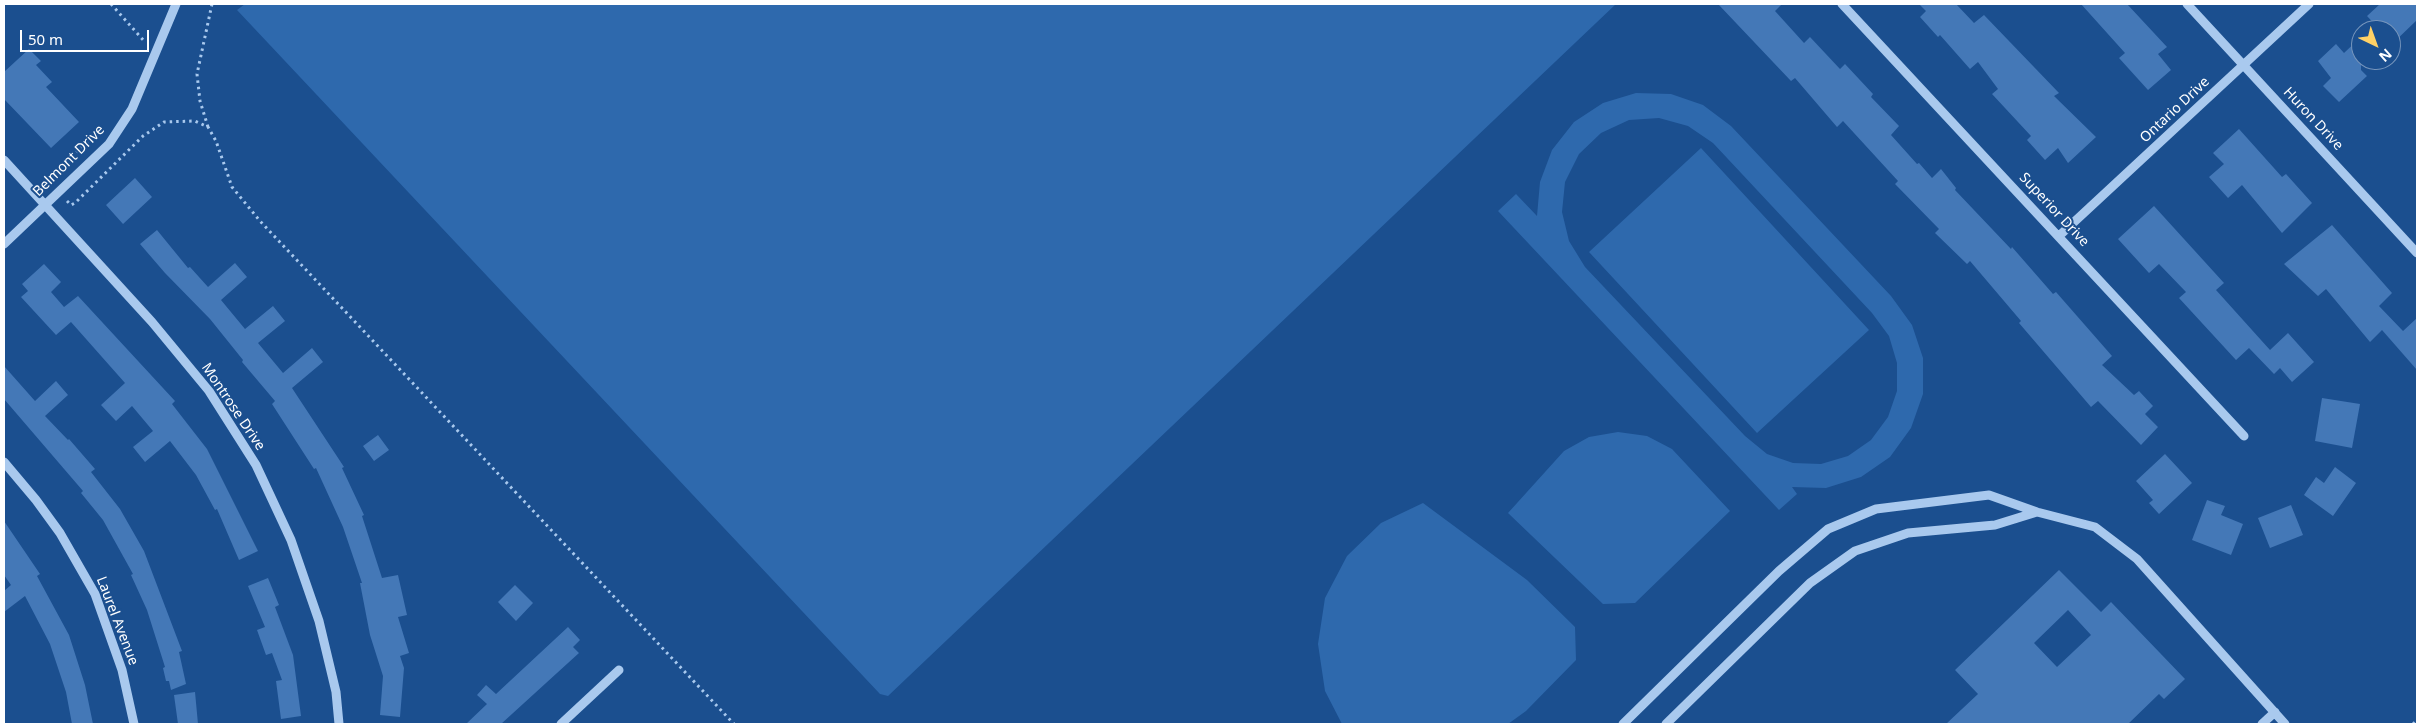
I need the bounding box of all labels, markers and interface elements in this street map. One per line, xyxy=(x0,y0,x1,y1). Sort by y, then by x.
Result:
scale bar xyxy=(22,20,151,52)
north arrow xyxy=(2351,20,2401,70)
text: 50 m xyxy=(28,29,63,49)
text: N xyxy=(2375,45,2396,67)
street label: Ontario Drive xyxy=(2137,74,2213,146)
street label: Huron Drive xyxy=(2280,84,2346,154)
street label: Belmont Drive xyxy=(30,122,108,200)
street label: Superior Drive xyxy=(2016,170,2092,250)
street label: Montrose Drive xyxy=(198,360,268,454)
street label: Laurel Avenue xyxy=(92,574,142,668)

